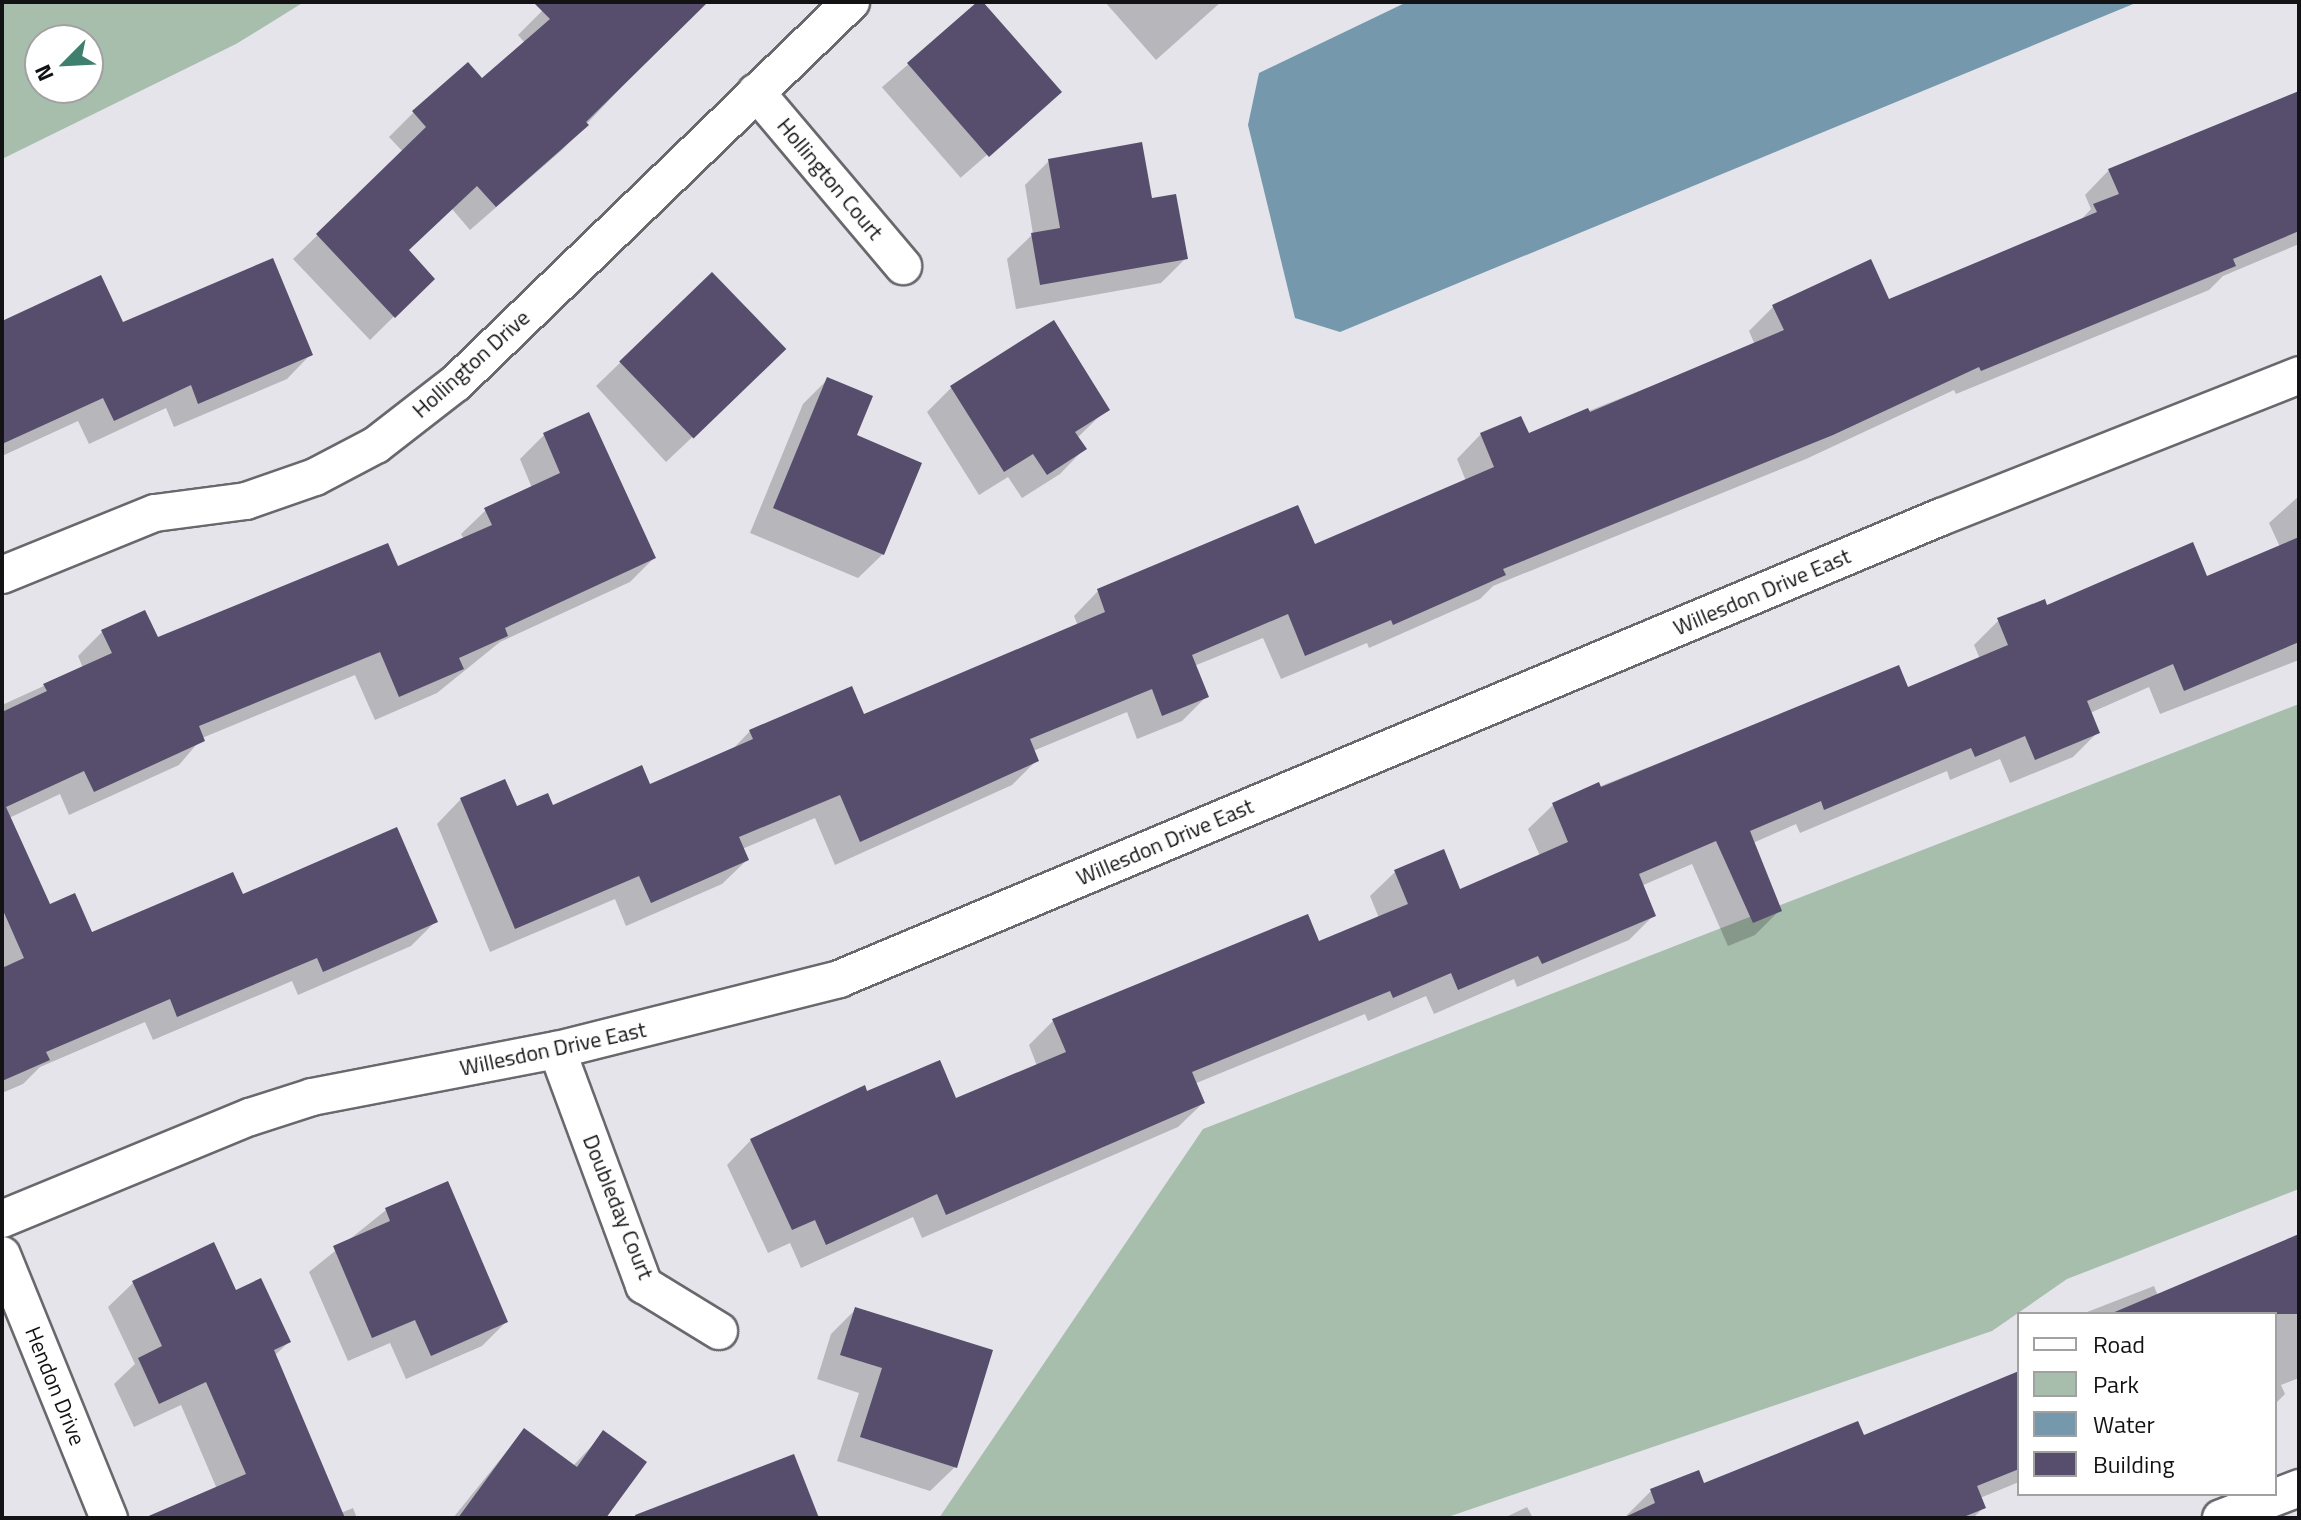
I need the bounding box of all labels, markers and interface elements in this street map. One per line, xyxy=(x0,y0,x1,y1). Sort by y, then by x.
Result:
north arrow xyxy=(24,24,104,104)
text: N xyxy=(25,59,63,87)
street label: Hollington Court xyxy=(771,113,889,245)
street label: Hollington Drive xyxy=(407,304,535,424)
street label: Willesdon Drive East xyxy=(1669,543,1855,641)
street label: Willesdon Drive East xyxy=(1072,793,1258,891)
street label: Willesdon Drive East xyxy=(457,1016,649,1082)
street label: Doubleday Court xyxy=(577,1131,659,1283)
legend xyxy=(2017,1312,2277,1496)
street label: Hendon Drive xyxy=(19,1323,91,1449)
text: Road xyxy=(2093,1326,2145,1362)
text: Park xyxy=(2093,1366,2139,1402)
text: Water xyxy=(2093,1406,2155,1442)
text: Building xyxy=(2093,1446,2175,1482)

